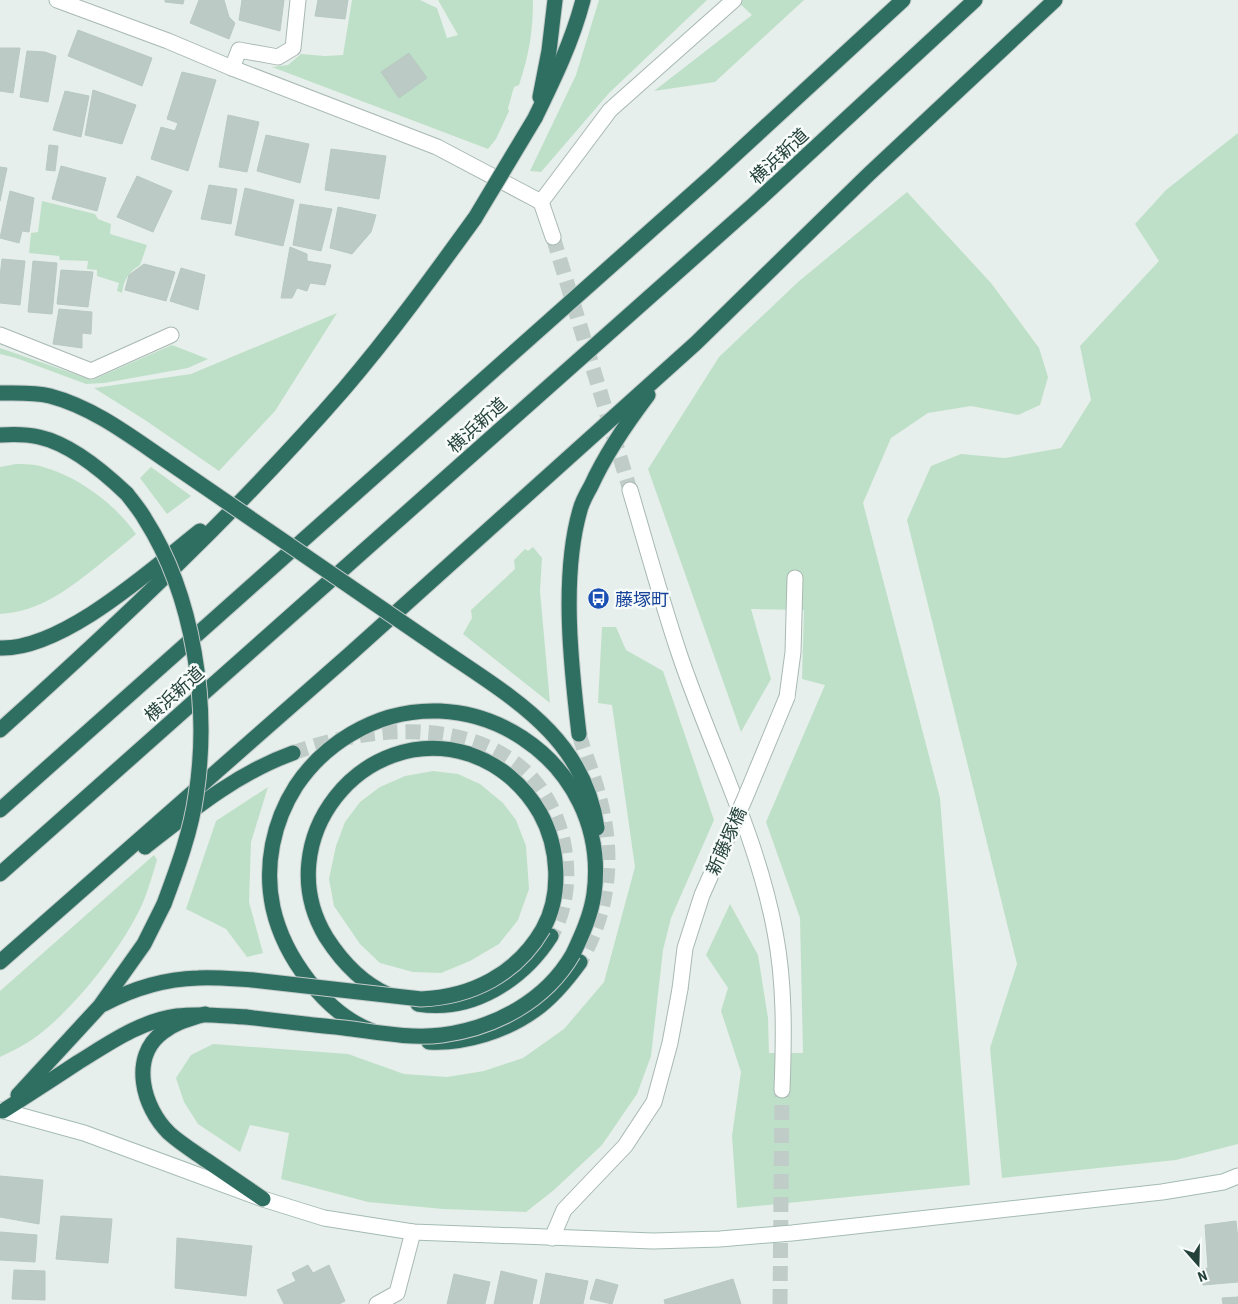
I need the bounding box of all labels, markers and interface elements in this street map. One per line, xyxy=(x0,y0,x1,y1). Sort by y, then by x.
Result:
street label: 横浜新道 xyxy=(746,124,812,188)
street label: 横浜新道 xyxy=(443,393,511,457)
bus stop icon: 藤塚町 xyxy=(587,587,611,611)
place label: 藤塚町 xyxy=(615,589,669,610)
street label: 横浜新道 xyxy=(140,662,208,726)
street label: 新藤塚橋 xyxy=(702,804,750,878)
north arrow xyxy=(1173,1239,1223,1289)
text: N xyxy=(1196,1267,1209,1285)

